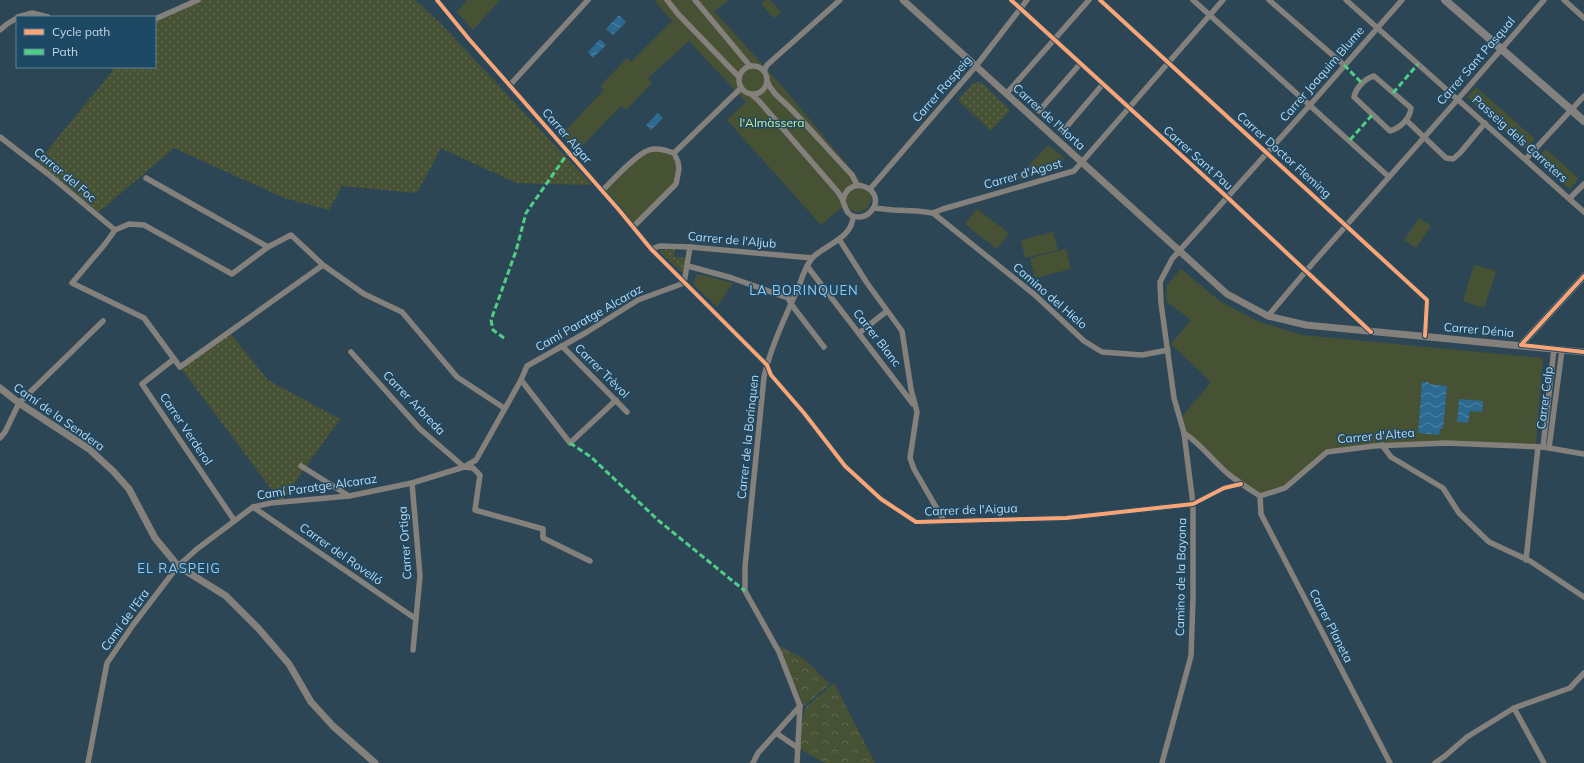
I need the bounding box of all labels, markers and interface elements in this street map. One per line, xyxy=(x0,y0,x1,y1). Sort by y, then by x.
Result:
street label: Carrer Sant Pasqual xyxy=(1433,14,1518,108)
legend xyxy=(16,16,156,68)
street label: Carrer Joaquim Blume xyxy=(1276,23,1367,124)
text: Cycle path xyxy=(52,24,110,39)
text: Path xyxy=(52,44,78,59)
street label: Carrer Raspeig xyxy=(909,52,975,125)
street label: Carrer de l'Horta xyxy=(1010,80,1089,153)
street label: Passeig dels Carreters xyxy=(1469,92,1571,185)
street label: Carrer Algar xyxy=(539,105,596,167)
street label: Carrer Doctor Fleming xyxy=(1234,108,1335,201)
park label: l'Almàssera xyxy=(740,115,804,130)
street label: Carrer Sant Pau xyxy=(1160,122,1236,193)
street label: Carrer del Foc xyxy=(31,144,100,205)
street label: Carrer d'Agost xyxy=(982,155,1064,192)
street label: Carrer de l'Aljub xyxy=(687,228,777,251)
street label: Camino del Hielo xyxy=(1010,259,1091,332)
street label: Camí Paratge Alcaraz xyxy=(532,281,645,354)
district label: LA BORINQUEN xyxy=(749,282,859,298)
street label: Carrer Blanc xyxy=(850,306,905,370)
street label: Carrer Dénia xyxy=(1443,319,1515,340)
street label: Carrer Trèvol xyxy=(572,340,633,401)
street label: Carrer Calp xyxy=(1533,366,1556,430)
street label: Carrer Arbreda xyxy=(380,367,449,438)
street label: Carrer de la Borinquen xyxy=(734,374,761,500)
street label: Camí de la Sendera xyxy=(11,379,108,454)
street label: Carrer Verderol xyxy=(157,390,216,468)
street label: Carrer d'Altea xyxy=(1337,425,1415,446)
street label: Camí Paratge Alcaraz xyxy=(256,471,378,502)
street label: Carrer de l'Aigua xyxy=(924,500,1018,519)
street label: Carrer Ortiga xyxy=(394,506,415,580)
street label: Camino de la Bayona xyxy=(1172,518,1189,636)
street label: Carrer del Rovelló xyxy=(297,519,386,588)
district label: EL RASPEIG xyxy=(137,560,221,576)
street label: Camí de l'Era xyxy=(97,586,152,654)
street label: Carrer Planeta xyxy=(1306,586,1356,665)

